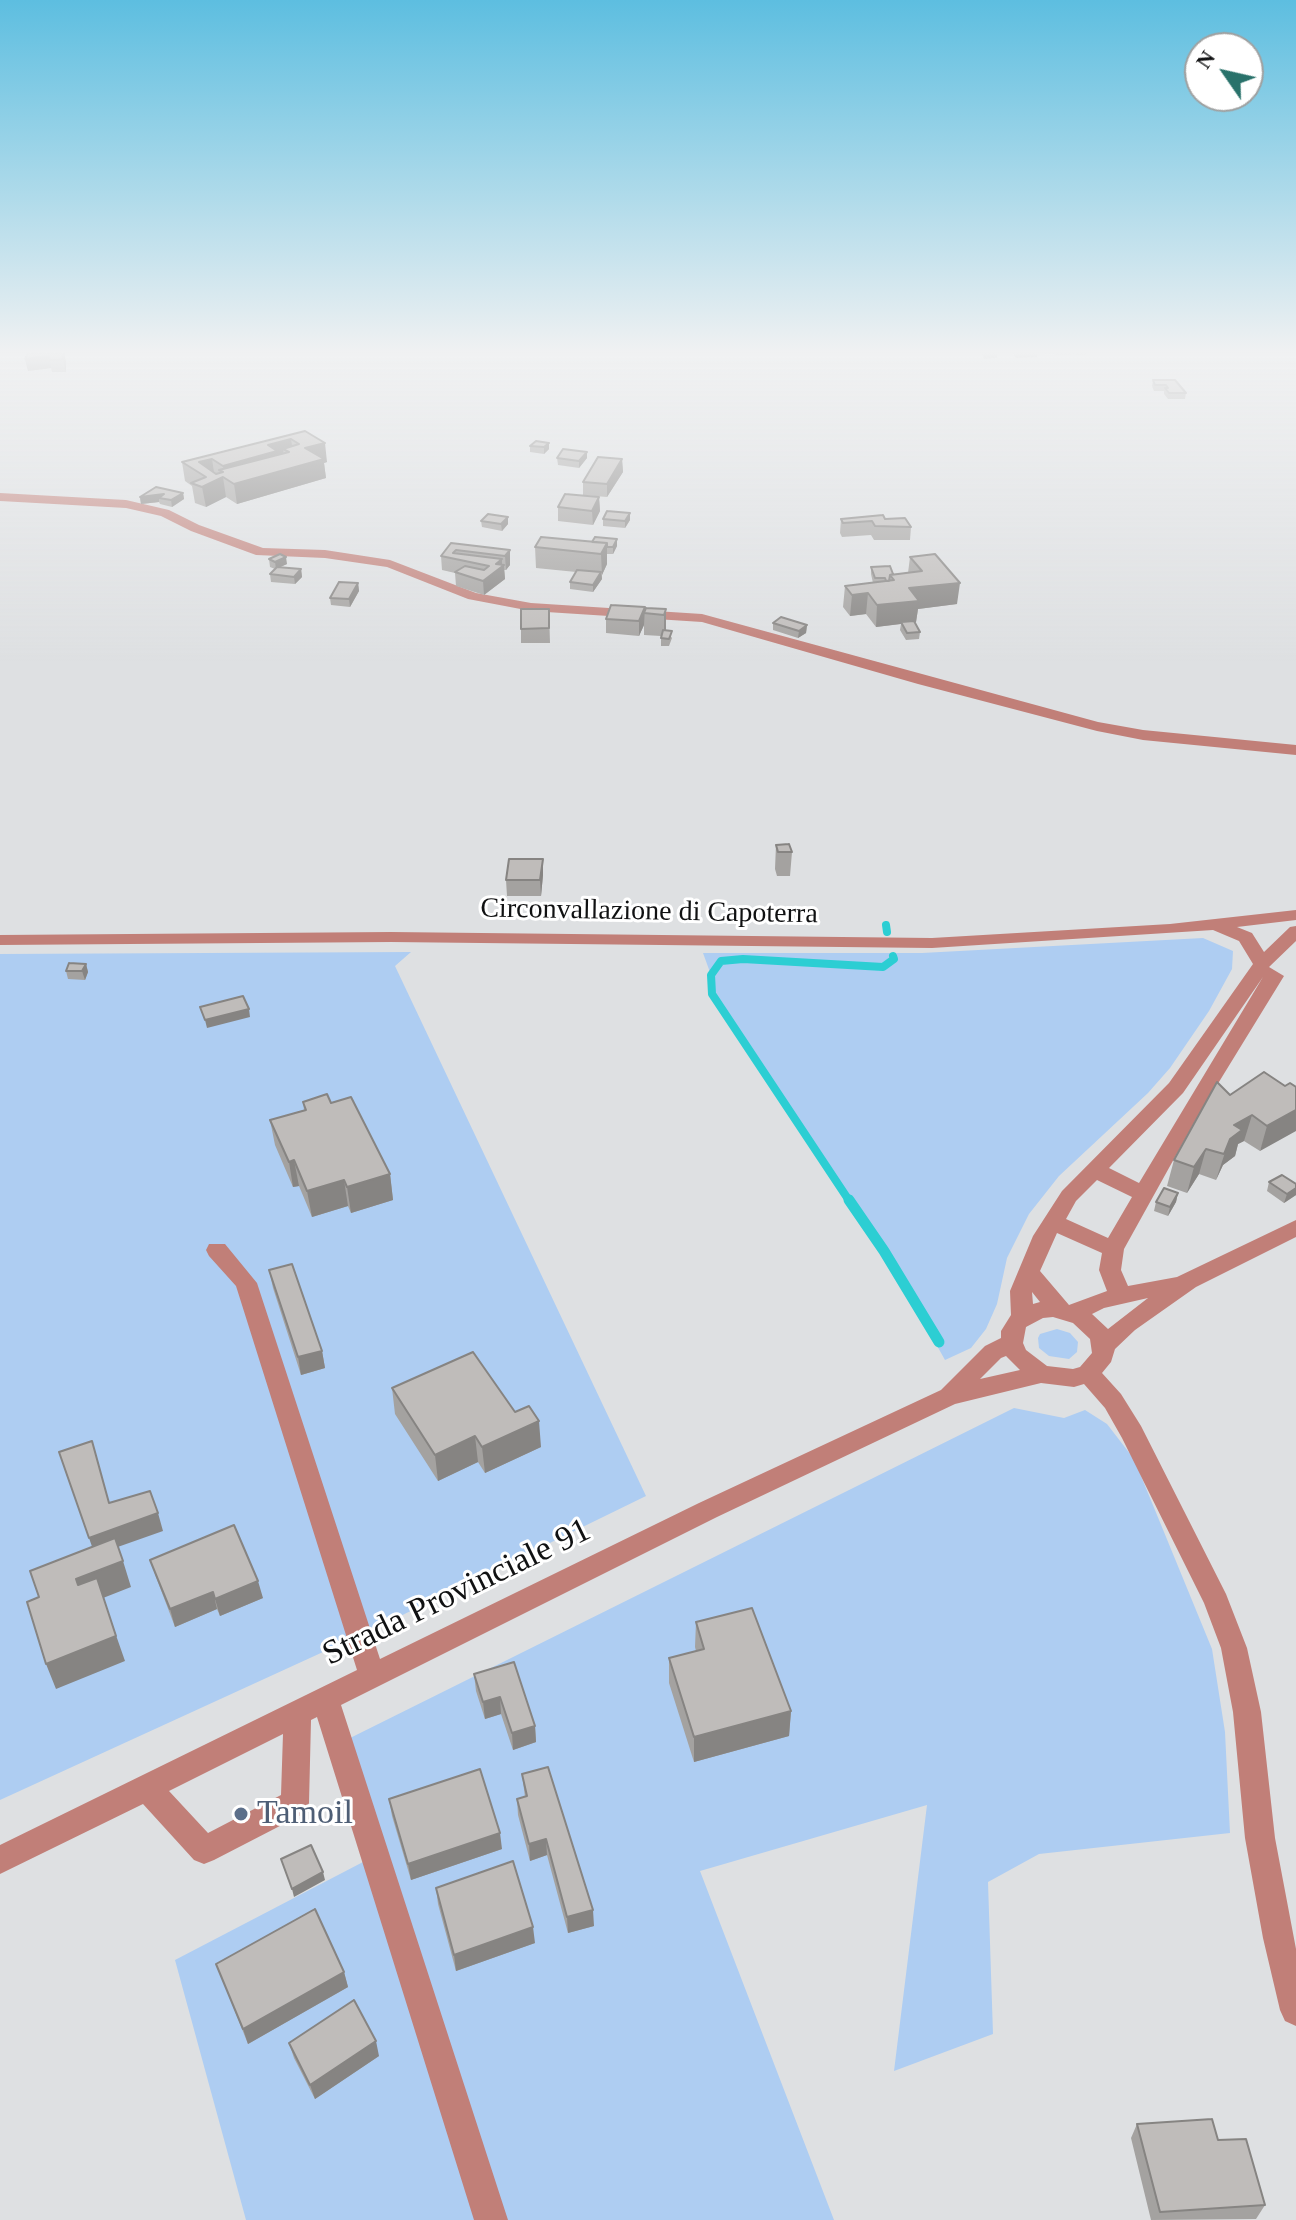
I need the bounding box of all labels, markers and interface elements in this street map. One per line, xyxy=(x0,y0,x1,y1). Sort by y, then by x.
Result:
north arrow xyxy=(1184,32,1264,112)
text: N xyxy=(1191,46,1220,73)
street label: Circonvallazione di Capoterra xyxy=(480,892,818,932)
street label: Strada Provinciale 91 xyxy=(317,1511,597,1675)
place label: Tamoil xyxy=(257,1794,353,1834)
marker: Tamoil xyxy=(232,1805,250,1823)

